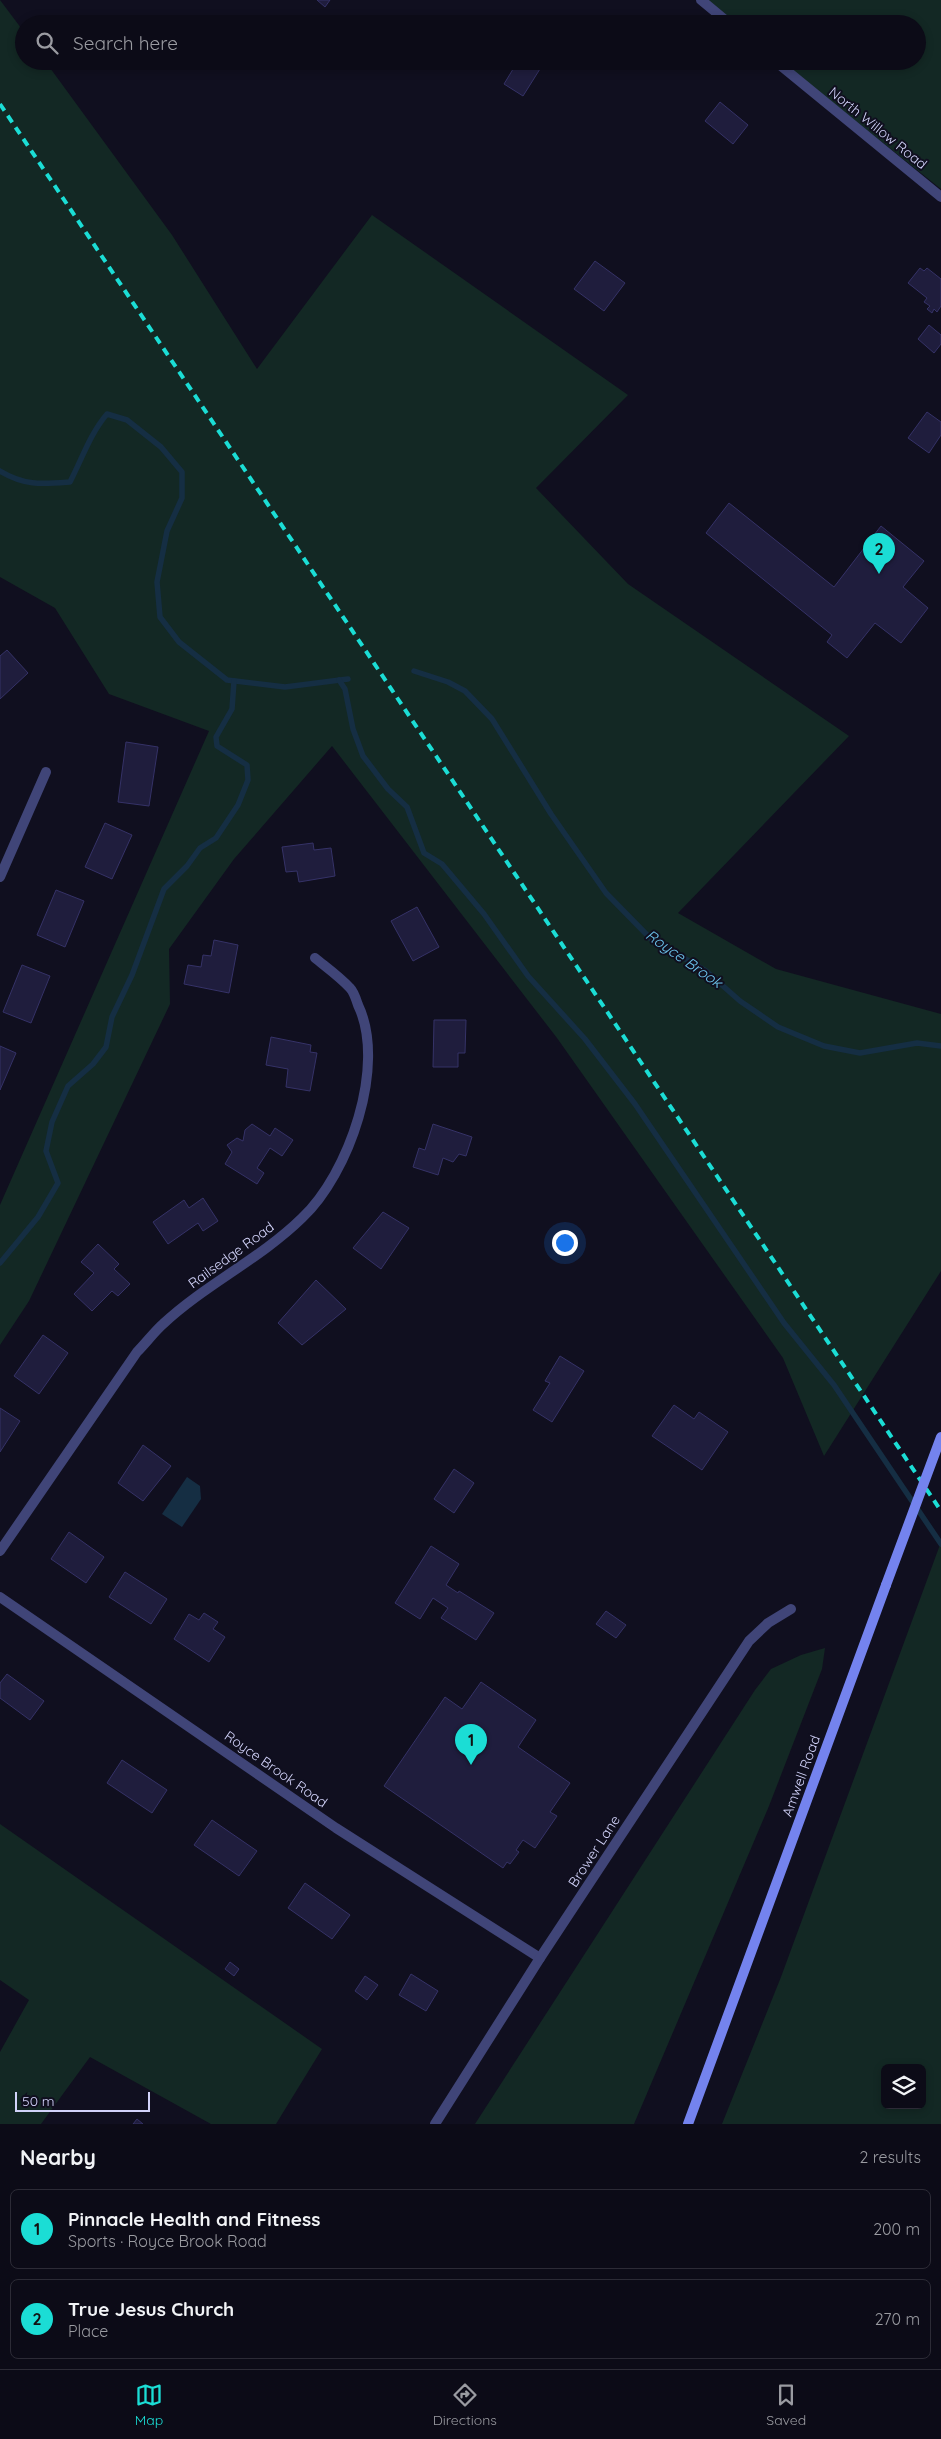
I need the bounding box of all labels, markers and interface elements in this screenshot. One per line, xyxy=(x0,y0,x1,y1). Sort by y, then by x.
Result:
search box xyxy=(15,15,926,70)
icon: search xyxy=(33,29,61,57)
text: Search here xyxy=(73,31,178,55)
street label: North Willow Road xyxy=(825,83,931,173)
pin: 2 xyxy=(863,533,895,574)
water label: Royce Brook xyxy=(642,925,728,993)
street label: Railsedge Road xyxy=(184,1218,278,1292)
your location xyxy=(552,1230,578,1256)
pin: 1 xyxy=(455,1724,487,1765)
street label: Royce Brook Road xyxy=(221,1727,331,1811)
street label: Amwell Road xyxy=(778,1733,824,1819)
street label: Brower Lane xyxy=(564,1812,624,1890)
map controls xyxy=(881,2064,926,2109)
button: layers xyxy=(881,2064,926,2109)
scale bar xyxy=(15,2089,150,2112)
text: 50 m xyxy=(22,2092,55,2110)
text: Nearby xyxy=(20,2144,96,2170)
text: 2 results xyxy=(859,2147,921,2167)
text: Pinnacle Health and Fitness xyxy=(68,2207,320,2231)
text: 1 xyxy=(34,2219,40,2239)
text: 200 m xyxy=(873,2219,920,2239)
text: Sports · Royce Brook Road xyxy=(68,2231,267,2251)
text: True Jesus Church xyxy=(68,2297,234,2321)
text: 2 xyxy=(32,2309,42,2329)
text: 270 m xyxy=(875,2309,920,2329)
text: Place xyxy=(68,2321,108,2341)
tab: Map xyxy=(135,2381,163,2429)
tab: Directions xyxy=(433,2381,497,2429)
tab: Saved xyxy=(766,2381,806,2429)

